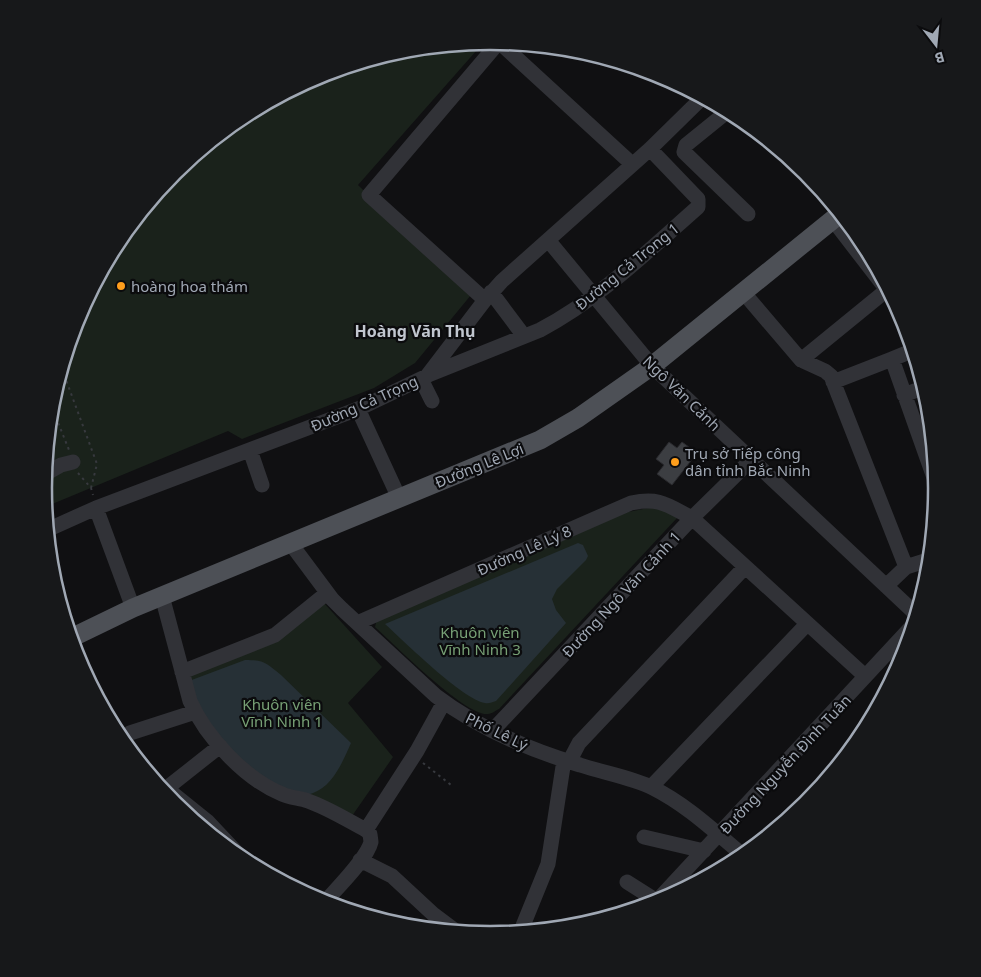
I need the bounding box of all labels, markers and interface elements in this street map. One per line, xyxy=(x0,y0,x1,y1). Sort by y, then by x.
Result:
north arrow xyxy=(911,20,961,70)
text: B xyxy=(933,48,947,68)
street label: Đường Cả Trọng 1 xyxy=(571,218,683,314)
place label: hoàng hoa thám xyxy=(131,276,248,296)
marker: hoàng hoa thám xyxy=(115,280,127,292)
district label: Hoàng Văn Thụ xyxy=(355,320,475,342)
street label: Ngô Văn Cảnh xyxy=(639,351,725,435)
street label: Đường Cả Trọng xyxy=(307,370,421,436)
street label: Đường Lê Lợi xyxy=(432,438,526,492)
place label: Trụ sở Tiếp công dân tỉnh Bắc Ninh xyxy=(685,443,811,480)
marker: Trụ sở Tiếp công dân tỉnh Bắc Ninh xyxy=(669,456,681,468)
street label: Đường Lê Lý 8 xyxy=(474,520,574,580)
street label: Đường Ngô Văn Cảnh 1 xyxy=(557,527,685,661)
park label: Khuôn viên Vĩnh Ninh 3 xyxy=(439,622,521,659)
street label: Đường Nguyễn Đình Tuân xyxy=(715,690,855,838)
park label: Khuôn viên Vĩnh Ninh 1 xyxy=(241,694,323,731)
street label: Phố Lê Lý xyxy=(462,707,532,755)

